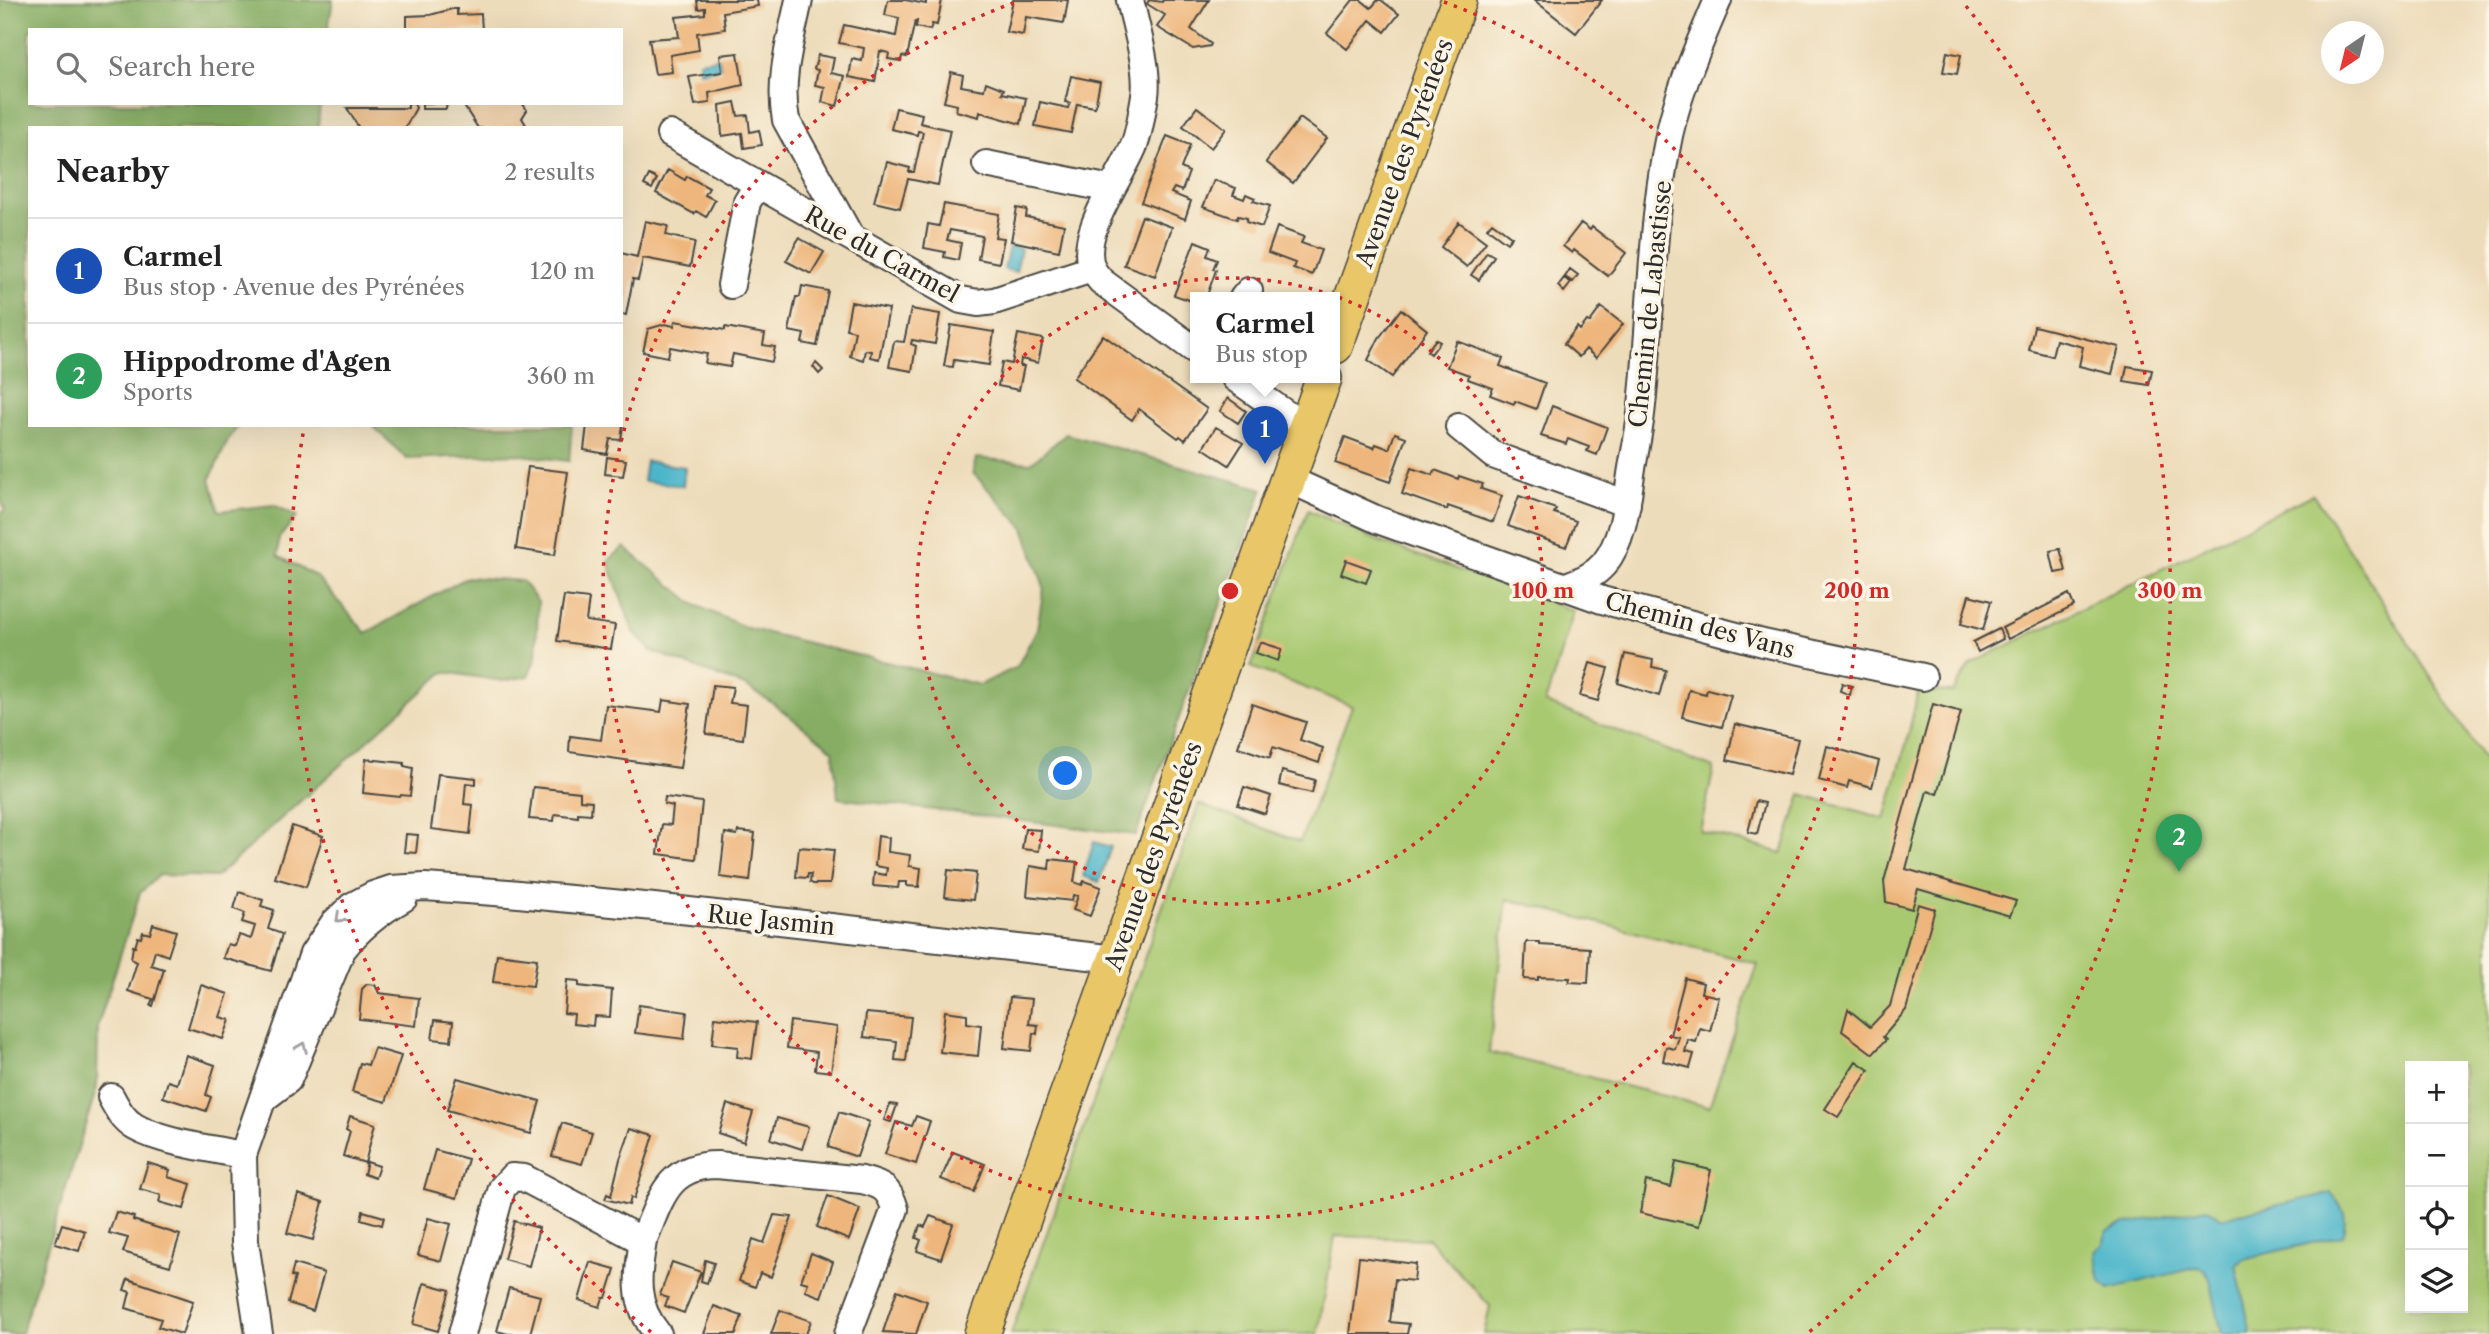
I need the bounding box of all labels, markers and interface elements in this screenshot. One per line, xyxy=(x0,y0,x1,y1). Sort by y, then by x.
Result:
north arrow xyxy=(2321,21,2384,84)
search box xyxy=(28,28,623,105)
street label: Avenue des Pyrénées xyxy=(1349,35,1459,272)
icon: search xyxy=(52,48,90,86)
text: Search here xyxy=(108,51,255,83)
text: Nearby xyxy=(56,153,169,190)
text: 2 results xyxy=(504,158,595,186)
street label: Chemin de Labastisse xyxy=(1623,179,1677,429)
street label: Rue du Carmel xyxy=(800,200,964,308)
text: Carmel xyxy=(123,241,222,273)
text: 1 xyxy=(74,257,84,285)
text: 120 m xyxy=(530,257,595,285)
text: Bus stop · Avenue des Pyrénées xyxy=(123,273,465,301)
popup xyxy=(1190,292,1340,383)
text: Carmel xyxy=(1215,308,1315,340)
text: Bus stop xyxy=(1215,340,1308,368)
text: Hippodrome d'Agen xyxy=(123,346,391,378)
text: 2 xyxy=(72,362,86,390)
text: 360 m xyxy=(527,362,595,390)
text: Sports xyxy=(123,378,193,406)
pin: 1 xyxy=(1242,406,1288,464)
text: 100 m xyxy=(1512,578,1574,603)
text: 200 m xyxy=(1824,578,1890,603)
text: 300 m xyxy=(2138,578,2202,603)
centre of rings xyxy=(1218,579,1242,603)
street label: Chemin des Vans xyxy=(1602,586,1798,664)
street label: Avenue des Pyrénées xyxy=(1098,738,1208,975)
your location xyxy=(1048,756,1082,790)
pin: 2 xyxy=(2156,814,2202,872)
street label: Rue Jasmin xyxy=(706,899,836,941)
one-way arrow xyxy=(335,909,348,922)
one-way arrow xyxy=(294,1041,308,1054)
map controls xyxy=(2405,1061,2468,1313)
button: + xyxy=(2405,1061,2468,1124)
button: − xyxy=(2405,1124,2468,1187)
button: locate xyxy=(2405,1187,2468,1250)
button: layers xyxy=(2405,1250,2468,1313)

